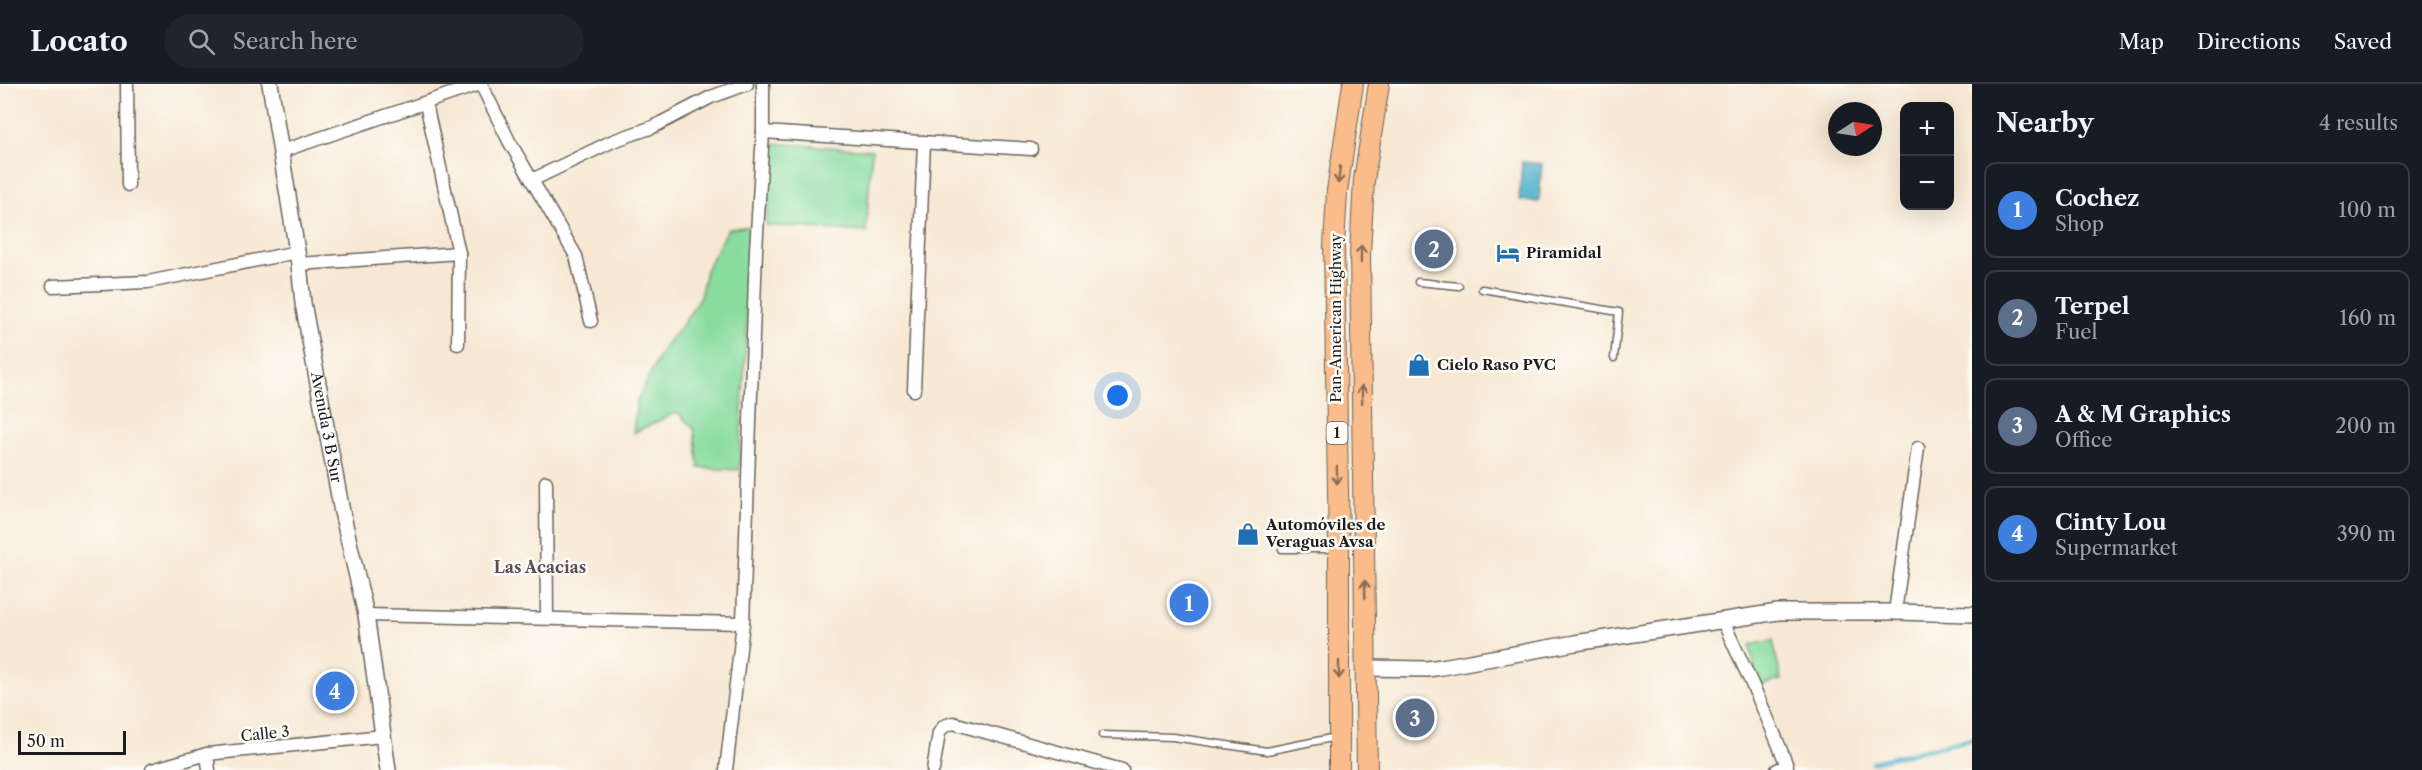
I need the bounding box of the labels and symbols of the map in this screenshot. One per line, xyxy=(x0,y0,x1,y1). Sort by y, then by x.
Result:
north arrow xyxy=(1828,102,1882,156)
one-way arrow xyxy=(1333,165,1344,185)
pin: 2 xyxy=(1414,226,1454,272)
street label: Pan-American Highway xyxy=(1326,233,1345,403)
hotel icon: Piramidal xyxy=(1495,240,1521,266)
place label: Piramidal xyxy=(1526,243,1602,262)
one-way arrow xyxy=(1355,245,1366,265)
shop icon: Cielo Raso PVC xyxy=(1406,352,1432,378)
place label: Cielo Raso PVC xyxy=(1437,355,1556,374)
street label: Avenida 3 B Sur xyxy=(307,369,346,485)
your location xyxy=(1103,381,1132,410)
one-way arrow xyxy=(1356,384,1368,404)
road number: 1 xyxy=(1326,422,1348,444)
one-way arrow xyxy=(1332,464,1343,484)
place label: Automóviles de Veraguas Avsa xyxy=(1265,515,1386,551)
shop icon: Automóviles de Veraguas Avsa xyxy=(1235,521,1261,547)
district label: Las Acacias xyxy=(494,557,586,577)
one-way arrow xyxy=(1359,579,1371,599)
pin: 1 xyxy=(1170,580,1208,626)
one-way arrow xyxy=(1333,659,1345,679)
pin: 4 xyxy=(316,668,354,714)
pin: 3 xyxy=(1396,696,1434,740)
street label: Calle 3 xyxy=(240,721,290,746)
scale bar xyxy=(18,728,126,756)

